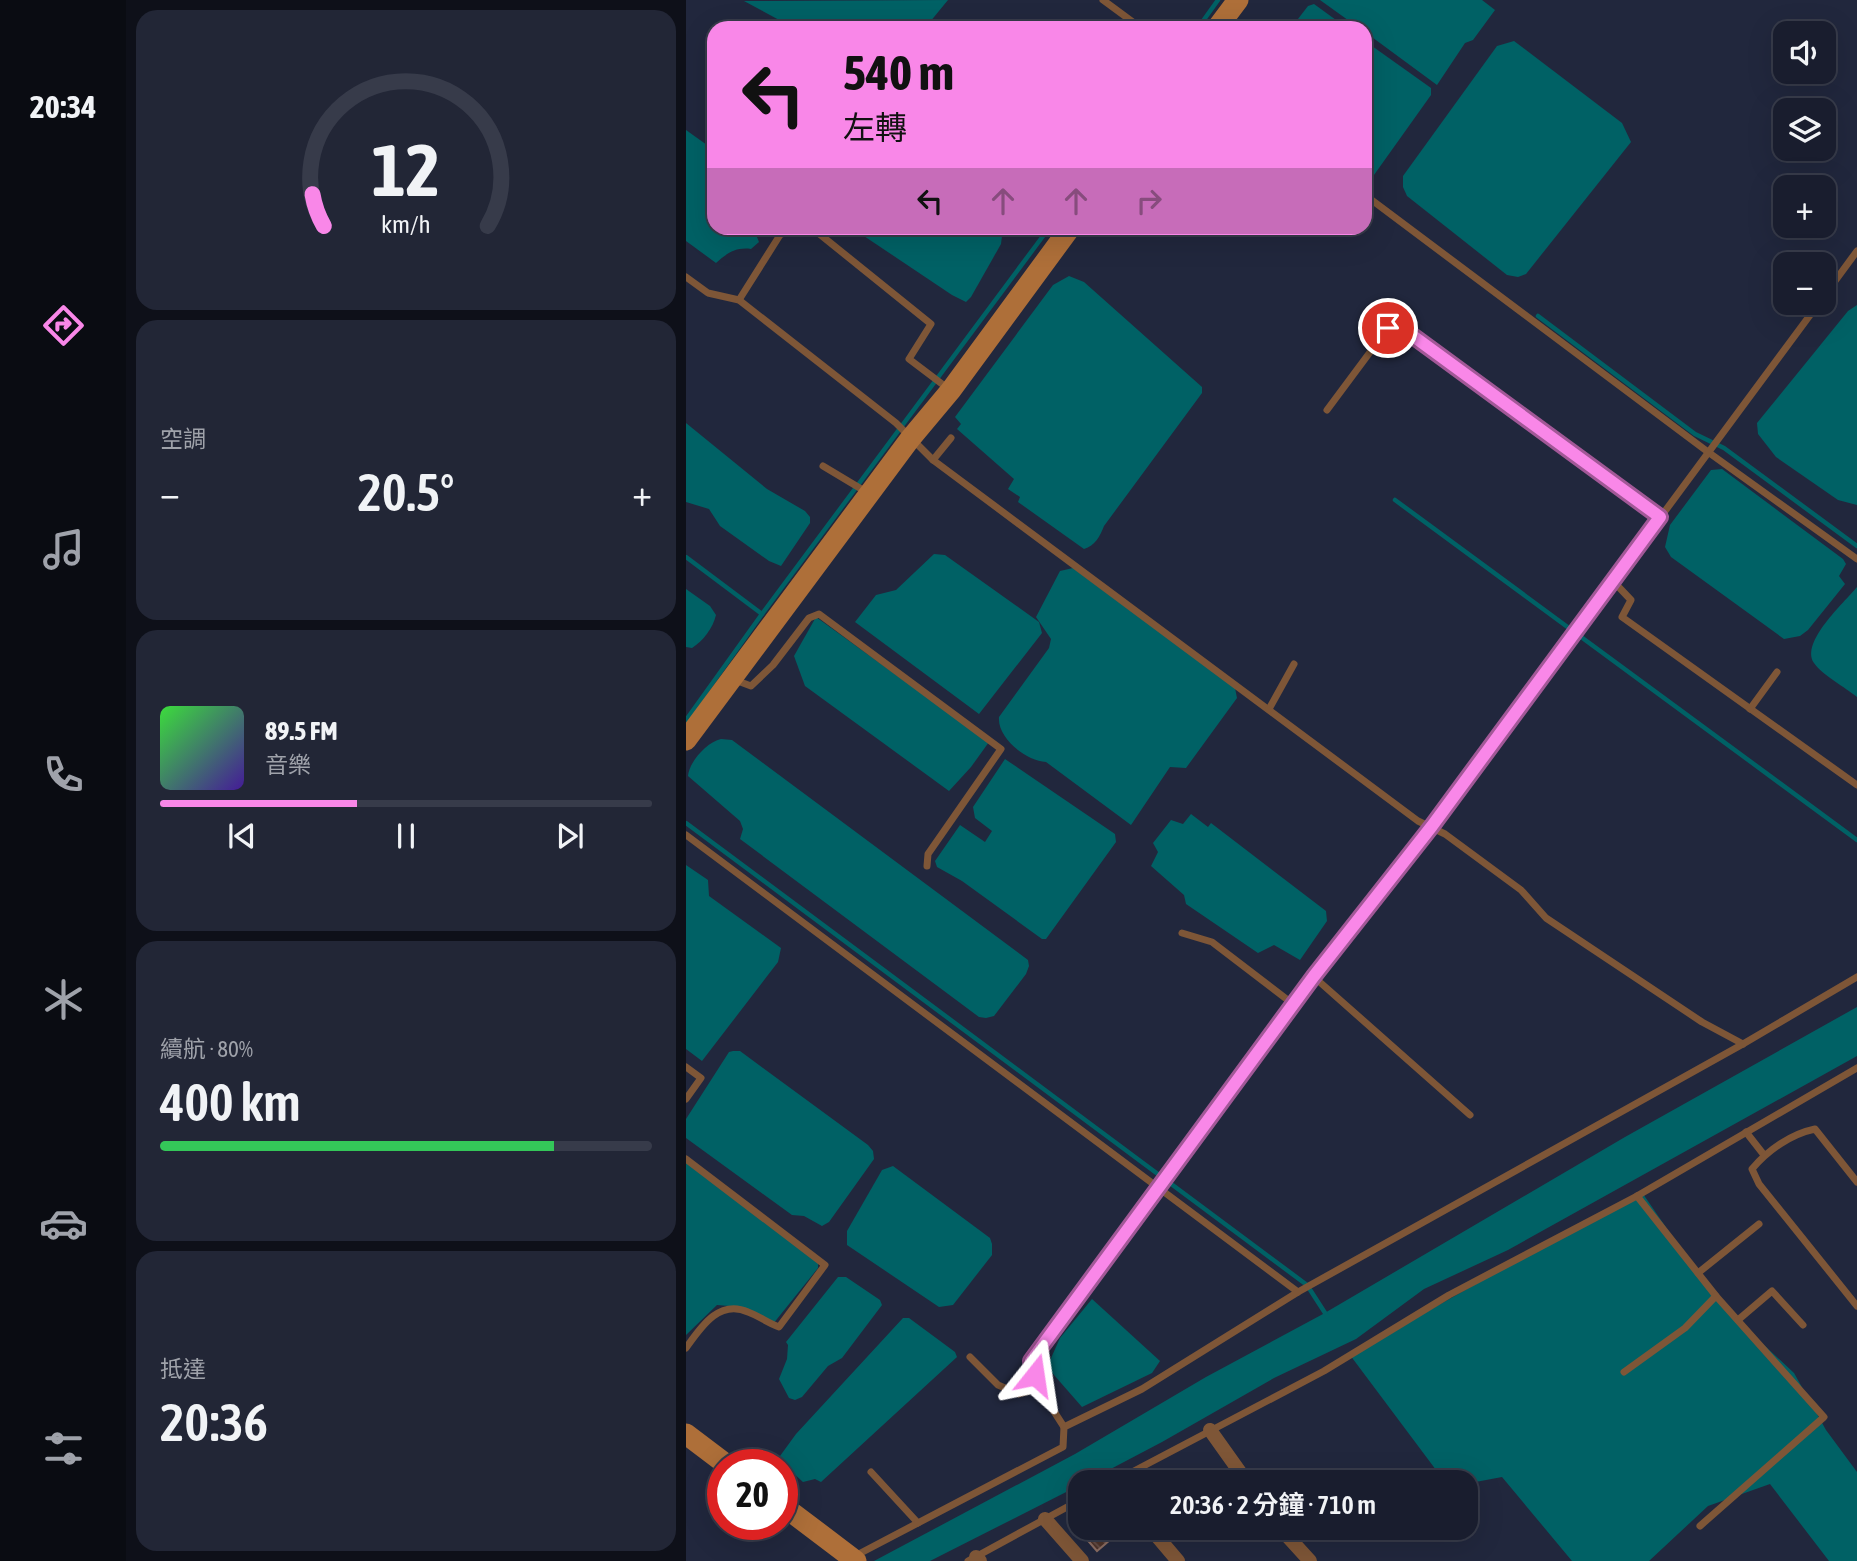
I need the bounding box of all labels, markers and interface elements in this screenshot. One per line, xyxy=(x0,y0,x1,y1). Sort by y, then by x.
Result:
map controls xyxy=(1773,21,1836,315)
button: sound xyxy=(1773,21,1836,84)
text: 540 m xyxy=(843,44,954,100)
icon: left xyxy=(728,49,819,140)
text: 20:34 xyxy=(30,88,96,125)
button: layers xyxy=(1773,98,1836,161)
text: 左轉 xyxy=(843,109,907,146)
text: 12 xyxy=(372,128,440,211)
button: + xyxy=(1773,175,1836,238)
icon: left xyxy=(911,182,949,220)
icon: ahead xyxy=(984,182,1022,220)
icon: ahead xyxy=(1057,182,1095,220)
icon: right xyxy=(1130,182,1168,220)
text: km/h xyxy=(381,210,431,238)
button: − xyxy=(1773,252,1836,315)
pin xyxy=(1358,298,1418,358)
icon: directions xyxy=(39,301,88,350)
icon: arrive xyxy=(1369,309,1407,347)
text: 空調 xyxy=(160,426,206,452)
text: 20.5° xyxy=(358,462,454,522)
text: − xyxy=(160,471,180,514)
text: + xyxy=(632,471,652,514)
icon: music xyxy=(39,525,88,574)
text: 89.5 FM xyxy=(265,716,338,746)
icon: phone xyxy=(39,750,88,799)
text: 音樂 xyxy=(265,752,311,778)
icon: previous xyxy=(223,817,261,855)
icon: pause xyxy=(387,817,425,855)
icon: next xyxy=(551,817,589,855)
icon: climate xyxy=(39,975,88,1024)
text: 續航 · 80% xyxy=(160,1036,253,1062)
text: 400 km xyxy=(160,1072,301,1132)
icon: car xyxy=(39,1199,88,1248)
position arrow xyxy=(998,1338,1072,1412)
text: 抵達 xyxy=(160,1356,206,1382)
text: 20:36 xyxy=(160,1392,268,1452)
icon: filters xyxy=(39,1424,88,1473)
speed limit sign: 20 xyxy=(707,1449,798,1540)
text: 20:36 · 2 分鐘 · 710 m xyxy=(1170,1490,1376,1520)

